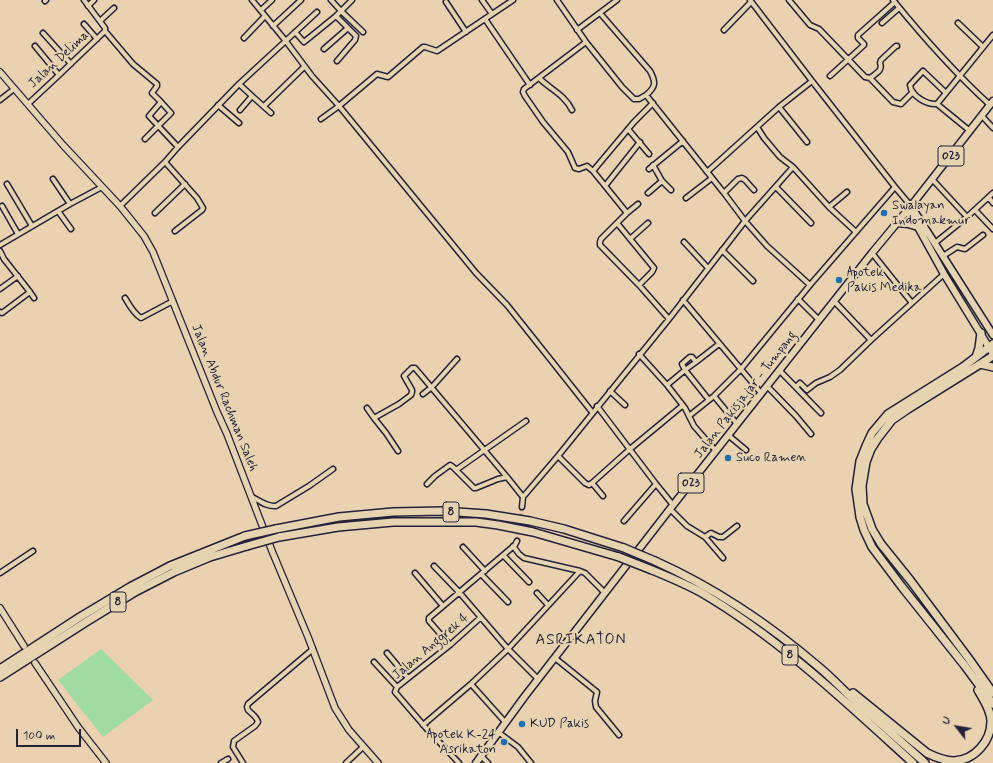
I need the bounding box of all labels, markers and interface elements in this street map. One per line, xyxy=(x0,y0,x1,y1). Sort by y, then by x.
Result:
street label: Jalan Delima xyxy=(26,28,92,92)
road number: 023 xyxy=(938,146,964,166)
place label: Swalayan Indomakmur xyxy=(892,198,970,229)
marker: Swalayan Indomakmur xyxy=(879,208,889,218)
place label: Apotek Pakis Medika xyxy=(847,265,922,296)
marker: Apotek Pakis Medika xyxy=(834,275,844,285)
street label: Jalan Abdur Rachman Saleh xyxy=(187,322,261,474)
street label: Jalan Pakisjajar - Tumpang xyxy=(691,328,801,462)
place label: Suco Ramen xyxy=(736,450,807,466)
marker: Suco Ramen xyxy=(723,453,733,463)
road number: 023 xyxy=(678,473,704,493)
road number: 8 xyxy=(443,502,459,522)
road number: 8 xyxy=(110,592,126,612)
street label: Jalan Anggrek 4 xyxy=(390,611,472,683)
district label: ASRIKATON xyxy=(536,632,626,650)
road number: 8 xyxy=(782,645,798,665)
north arrow xyxy=(937,707,977,747)
text: U xyxy=(939,714,955,727)
place label: KUD Pakis xyxy=(530,716,589,732)
marker: KUD Pakis xyxy=(517,719,527,729)
scale bar xyxy=(18,721,83,747)
place label: Apotek K-24 Asrikaton xyxy=(427,727,496,758)
text: 100 m xyxy=(23,728,55,744)
marker: Apotek K-24 Asrikaton xyxy=(499,737,509,747)

